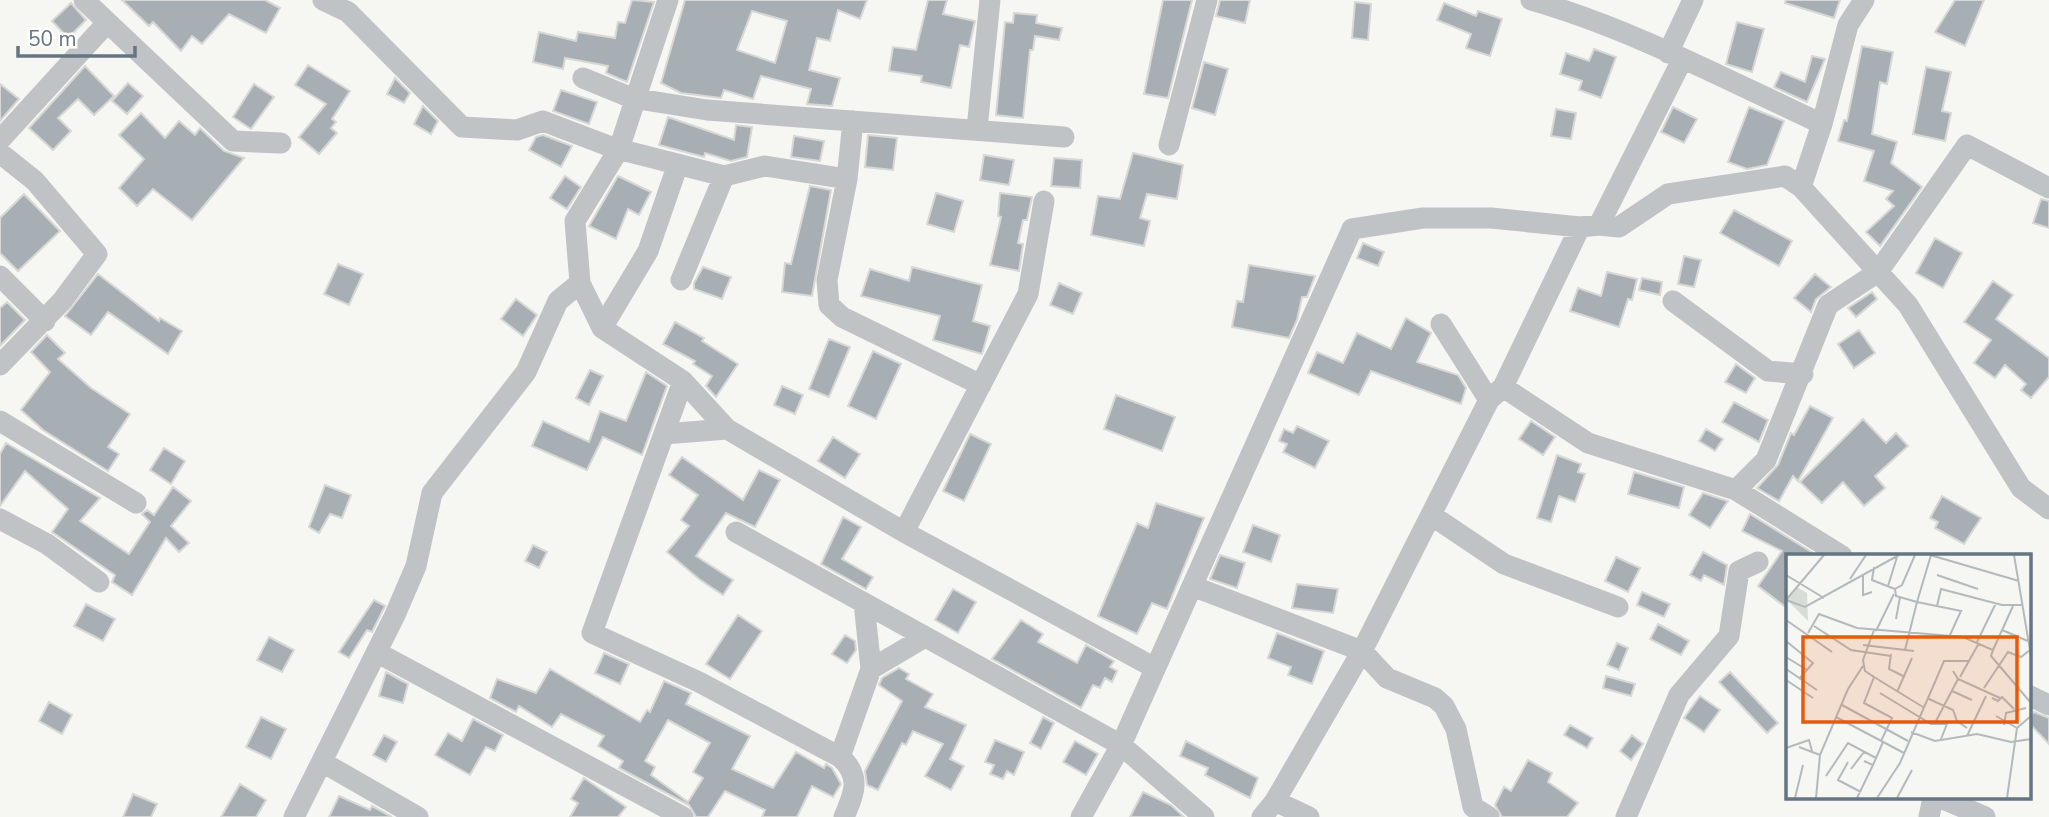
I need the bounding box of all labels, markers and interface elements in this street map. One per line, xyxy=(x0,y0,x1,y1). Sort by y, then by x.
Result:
scale bar xyxy=(18,14,135,58)
text: 50 m xyxy=(28,25,77,53)
inset map xyxy=(1786,554,2032,800)

